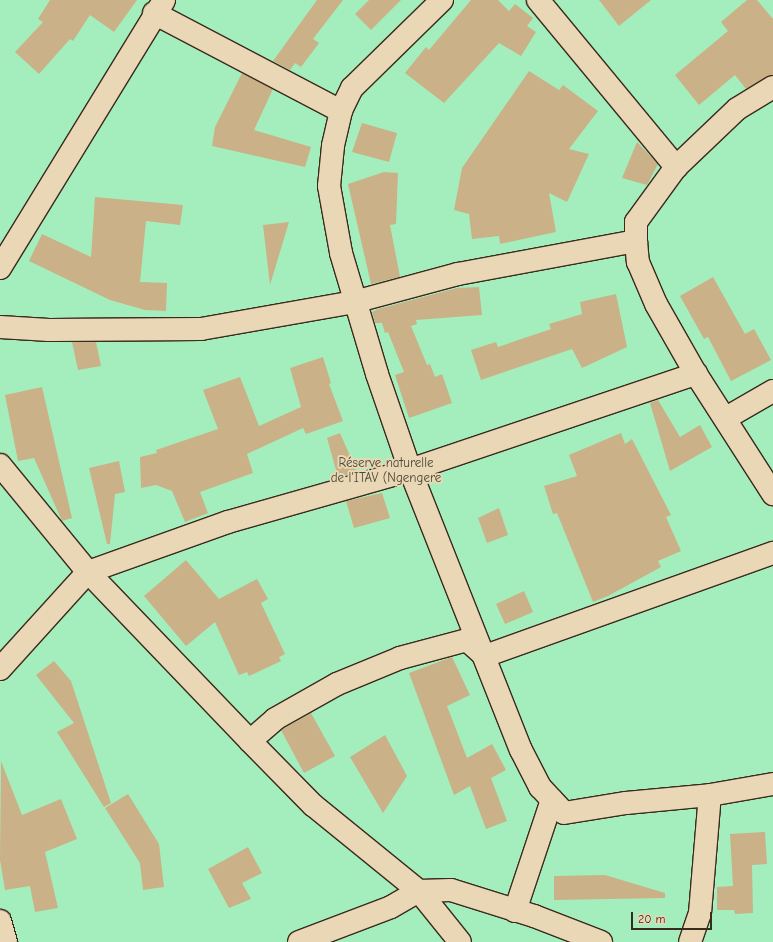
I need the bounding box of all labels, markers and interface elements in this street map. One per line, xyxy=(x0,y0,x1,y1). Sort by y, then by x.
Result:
park label: Réserve naturelle de l'ITAV (Ngengere xyxy=(331,456,441,487)
scale bar xyxy=(633,904,714,930)
text: 20 m xyxy=(638,912,666,926)

